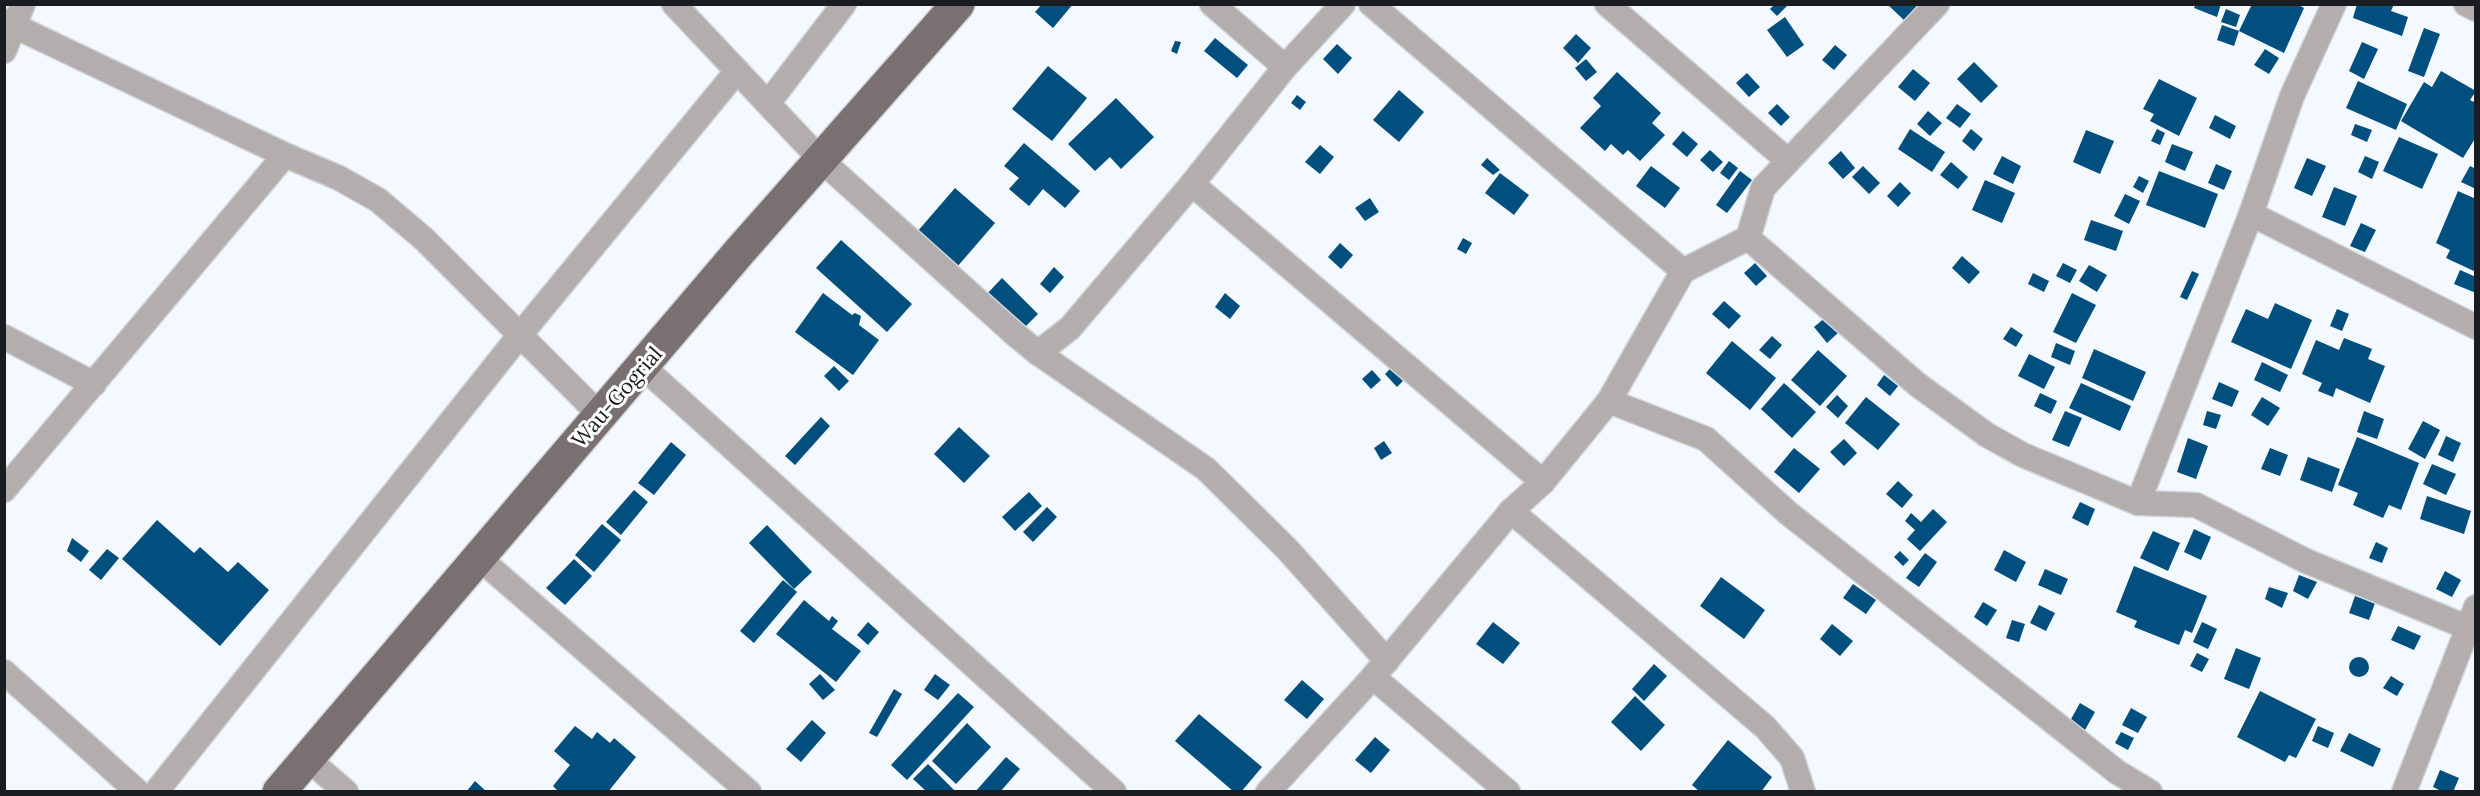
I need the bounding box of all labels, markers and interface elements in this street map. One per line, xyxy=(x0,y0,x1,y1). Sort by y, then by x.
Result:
street label: Wau-Gogrial xyxy=(565,341,668,453)

